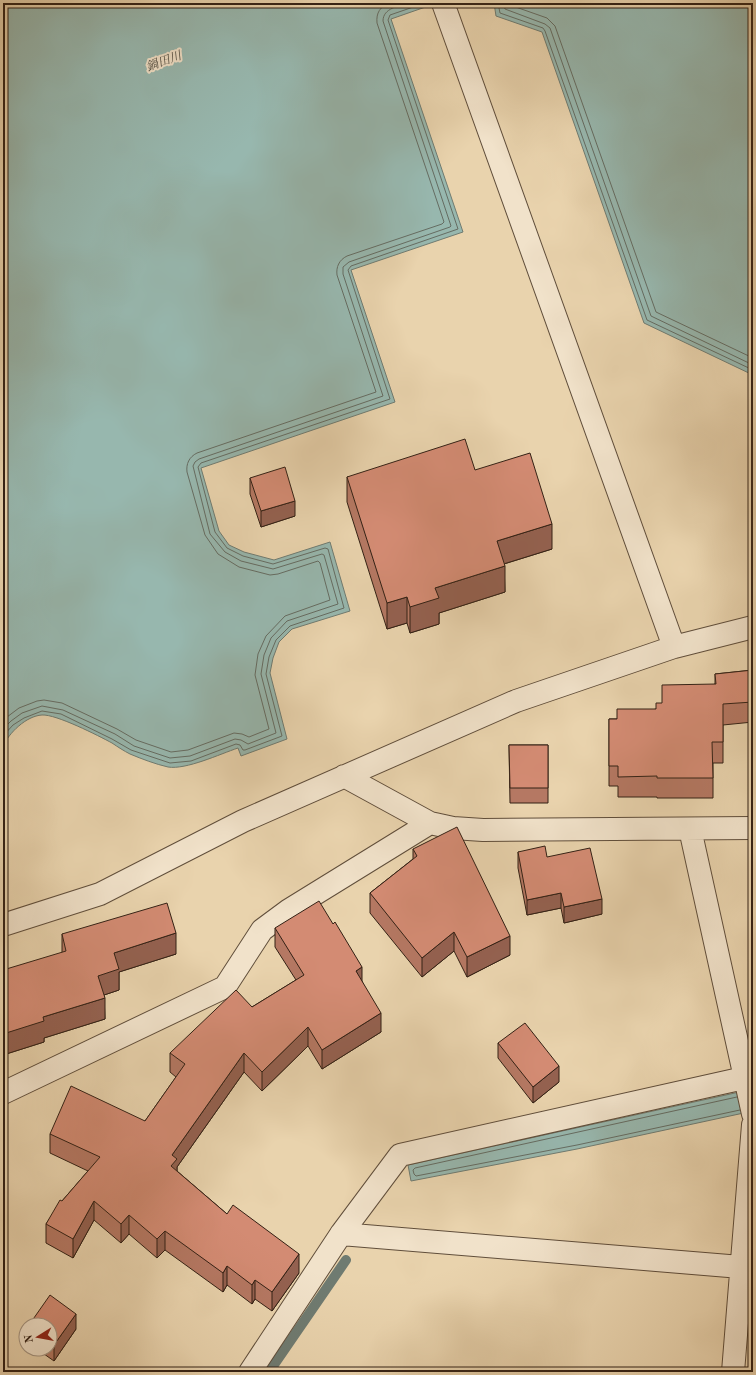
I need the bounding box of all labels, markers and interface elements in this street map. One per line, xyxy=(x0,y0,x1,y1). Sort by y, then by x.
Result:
water label: 鍋田川 xyxy=(144,48,185,74)
north arrow xyxy=(18,1317,58,1357)
text: N xyxy=(23,1333,36,1344)

